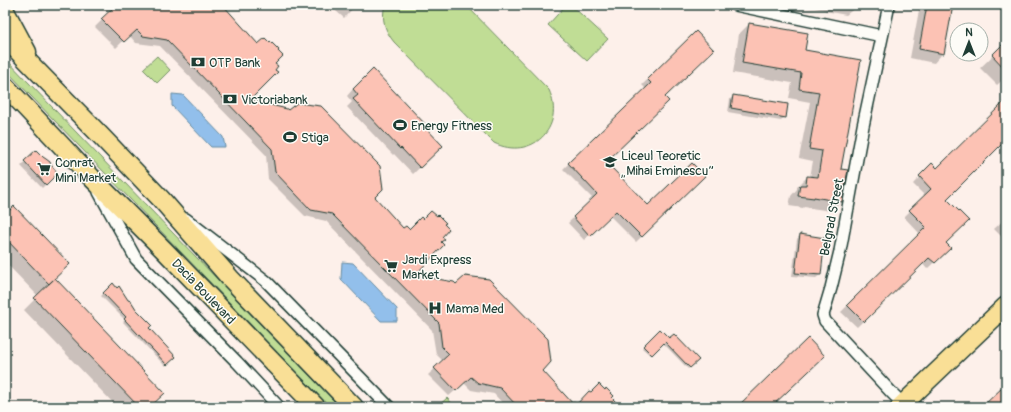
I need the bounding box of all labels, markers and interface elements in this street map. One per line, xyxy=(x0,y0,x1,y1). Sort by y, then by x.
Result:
north arrow xyxy=(949,22,989,62)
text: N xyxy=(965,26,973,39)
bank icon: OTP Bank xyxy=(190,54,206,70)
place label: OTP Bank xyxy=(209,55,261,71)
bank icon: Victoriabank xyxy=(222,91,238,107)
place label: Victoriabank xyxy=(241,92,308,108)
sports icon: Energy Fitness xyxy=(392,117,408,133)
place label: Energy Fitness xyxy=(411,118,492,134)
sports icon: Stiga xyxy=(282,129,298,145)
place label: Stiga xyxy=(301,130,329,146)
place label: Liceul Teoretic „Mihai Eminescu” xyxy=(621,148,714,179)
school or university icon: Liceul Teoretic „Mihai Eminescu” xyxy=(602,154,618,170)
place label: Conrat Mini Market xyxy=(55,155,117,186)
supermarket icon: Conrat Mini Market xyxy=(36,161,52,177)
street label: Belgrad Street xyxy=(817,176,847,257)
place label: Jardi Express Market xyxy=(402,252,472,283)
street label: Dacia Boulevard xyxy=(168,256,239,328)
supermarket icon: Jardi Express Market xyxy=(383,258,399,274)
hospital icon: Mama Med xyxy=(427,300,443,316)
place label: Mama Med xyxy=(446,301,504,317)

